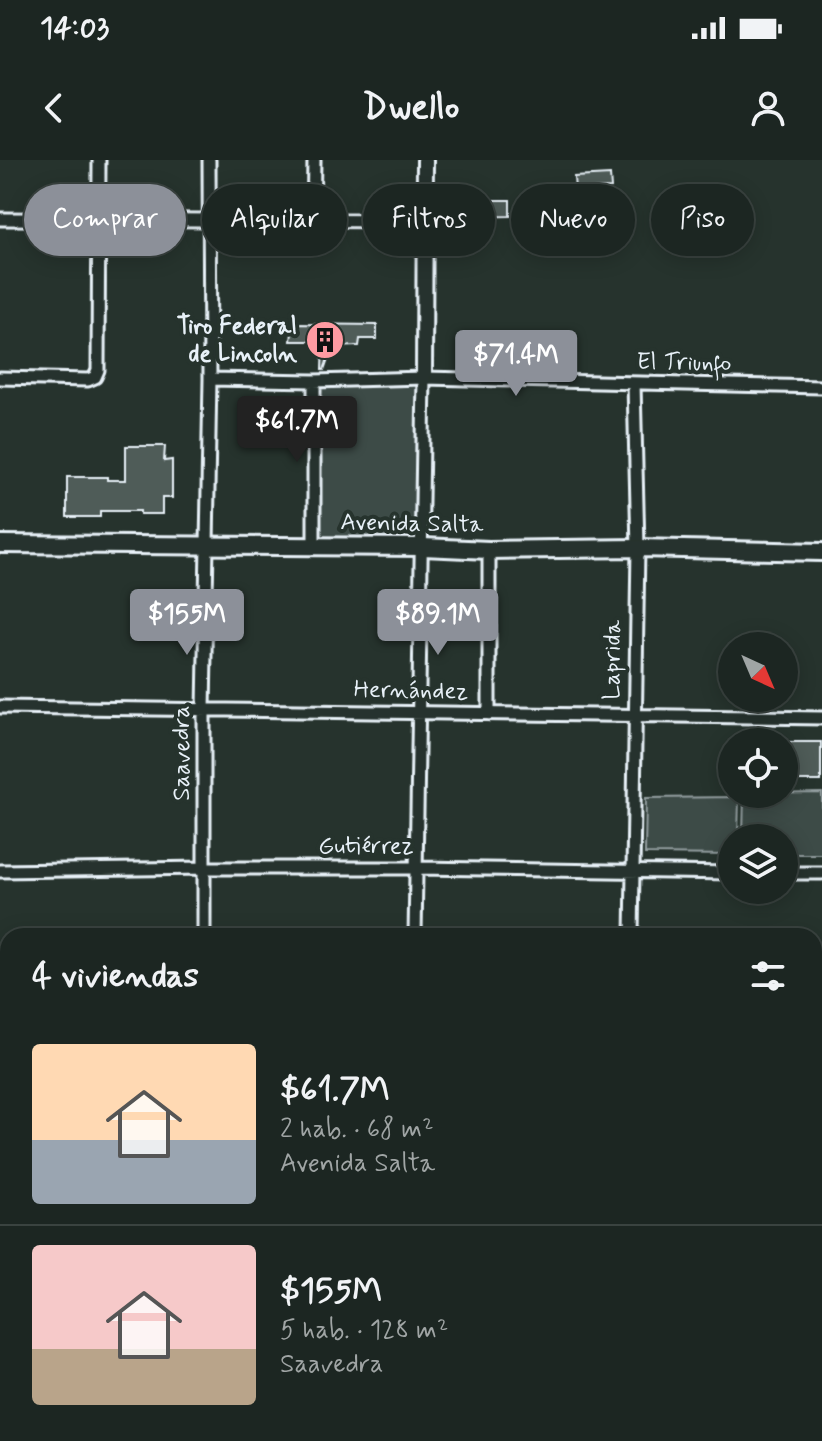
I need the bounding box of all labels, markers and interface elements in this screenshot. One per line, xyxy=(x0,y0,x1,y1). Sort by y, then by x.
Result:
text: 14:03 xyxy=(40,9,109,48)
text: Dwello xyxy=(363,85,459,132)
icon: back xyxy=(32,86,76,130)
icon: person xyxy=(746,86,790,130)
chip: Comprar xyxy=(24,184,186,256)
chip: Alquilar xyxy=(202,184,347,256)
chip: Filtros xyxy=(363,184,495,256)
chip: Nuevo xyxy=(511,184,635,256)
chip: Piso xyxy=(651,184,754,256)
place label: Tiro Federal de Lincoln xyxy=(177,311,297,370)
building icon: Tiro Federal de Lincoln xyxy=(304,319,346,361)
pin: $71.4M xyxy=(451,330,581,398)
text: $71.4M xyxy=(473,339,559,373)
street label: El Triunfo xyxy=(636,347,732,381)
pin: $61.7M xyxy=(232,396,362,464)
text: $61.7M xyxy=(255,405,339,439)
street label: Avenida Salta xyxy=(340,507,484,541)
pin: $155M xyxy=(131,589,243,657)
pin: $89.1M xyxy=(373,589,503,657)
text: $155M xyxy=(148,598,226,632)
text: $89.1M xyxy=(395,598,481,632)
street label: Laprida xyxy=(597,619,629,700)
north arrow xyxy=(718,632,798,712)
map controls xyxy=(718,632,798,904)
street label: Hernández xyxy=(353,675,469,707)
street label: Saavedra xyxy=(167,705,198,801)
button: locate xyxy=(718,728,798,808)
button: layers xyxy=(718,824,798,904)
street label: Gutiérrez xyxy=(318,831,414,862)
text: 4 viviendas xyxy=(32,954,199,999)
icon: filters xyxy=(746,954,790,998)
text: $61.7M xyxy=(280,1068,390,1113)
icon: home xyxy=(96,1076,192,1172)
text: 2 hab. · 68 m² xyxy=(280,1113,434,1147)
text: Avenida Salta xyxy=(280,1147,435,1181)
text: $155M xyxy=(280,1269,382,1314)
icon: home xyxy=(96,1277,192,1373)
text: 5 hab. · 128 m² xyxy=(280,1314,448,1348)
text: Saavedra xyxy=(280,1348,383,1382)

